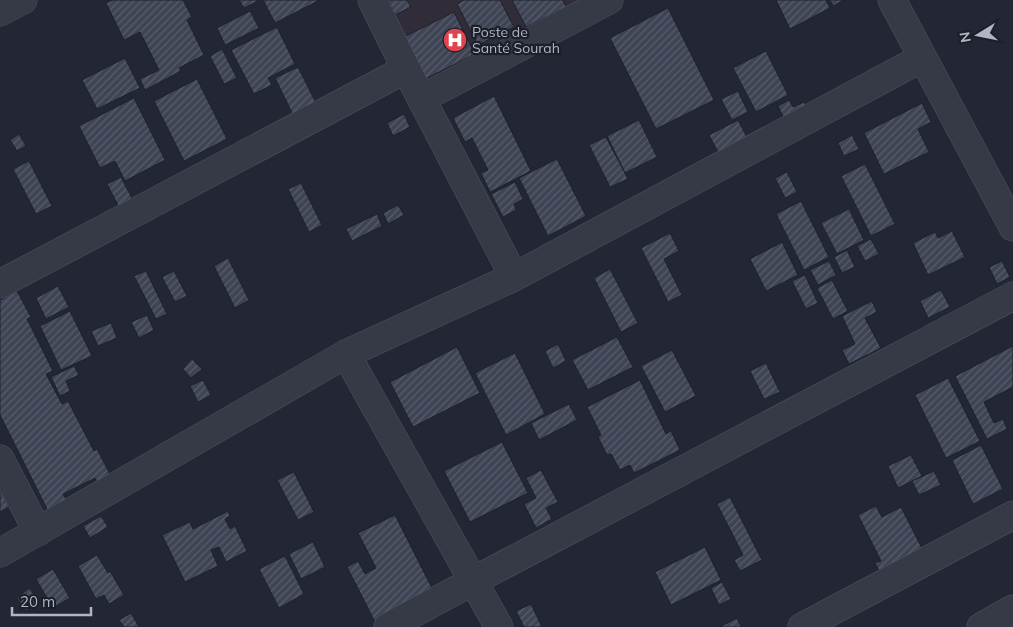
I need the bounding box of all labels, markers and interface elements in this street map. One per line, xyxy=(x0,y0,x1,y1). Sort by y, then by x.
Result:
north arrow xyxy=(953,10,1003,60)
place label: Poste de Santé Sourah xyxy=(472,23,560,57)
hospital icon: Poste de Santé Sourah xyxy=(442,27,468,53)
text: N xyxy=(955,30,975,44)
scale bar xyxy=(12,584,91,616)
text: 20 m xyxy=(20,592,55,611)

